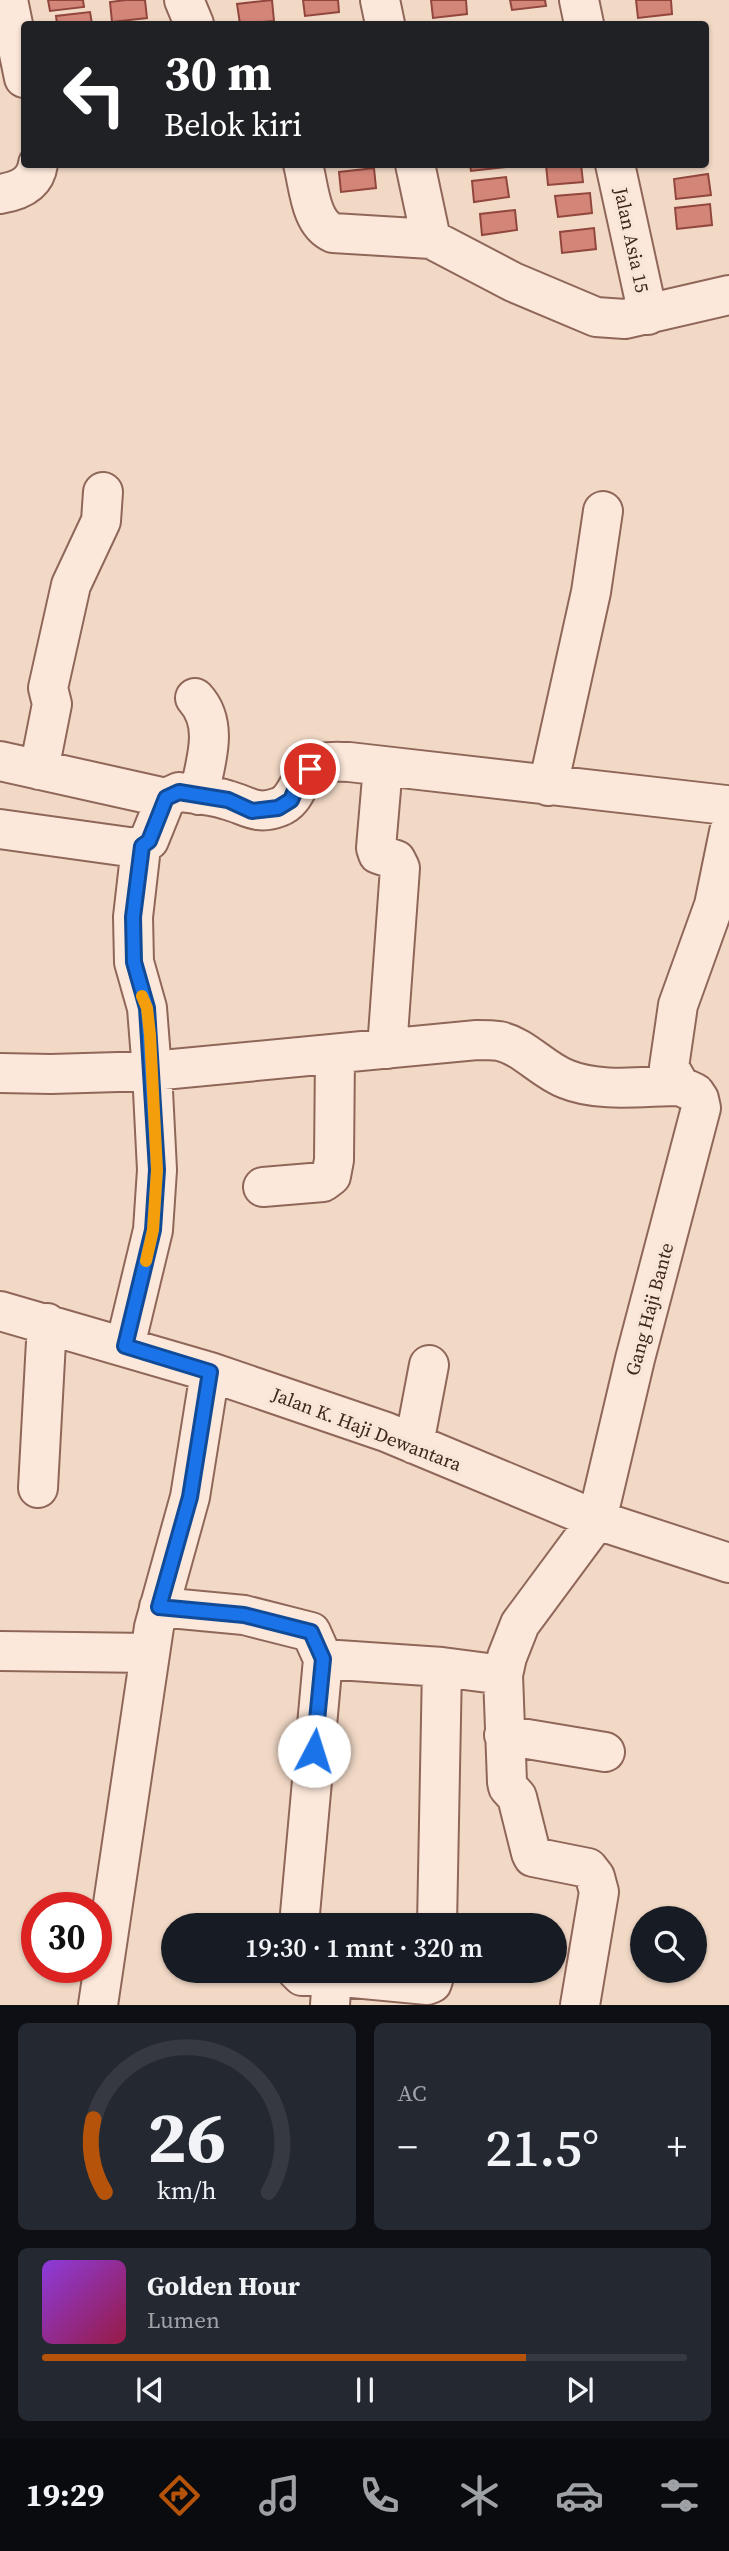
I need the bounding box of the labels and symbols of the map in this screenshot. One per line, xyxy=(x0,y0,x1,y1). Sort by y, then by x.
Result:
street label: Jalan Asia 15 xyxy=(608,184,656,295)
pin xyxy=(280,739,340,799)
street label: Gang Haji Bante xyxy=(619,1240,679,1378)
street label: Jalan K. Haji Dewantara xyxy=(268,1380,466,1477)
position arrow xyxy=(277,1714,351,1788)
speed limit sign: 30 xyxy=(21,1892,112,1983)

